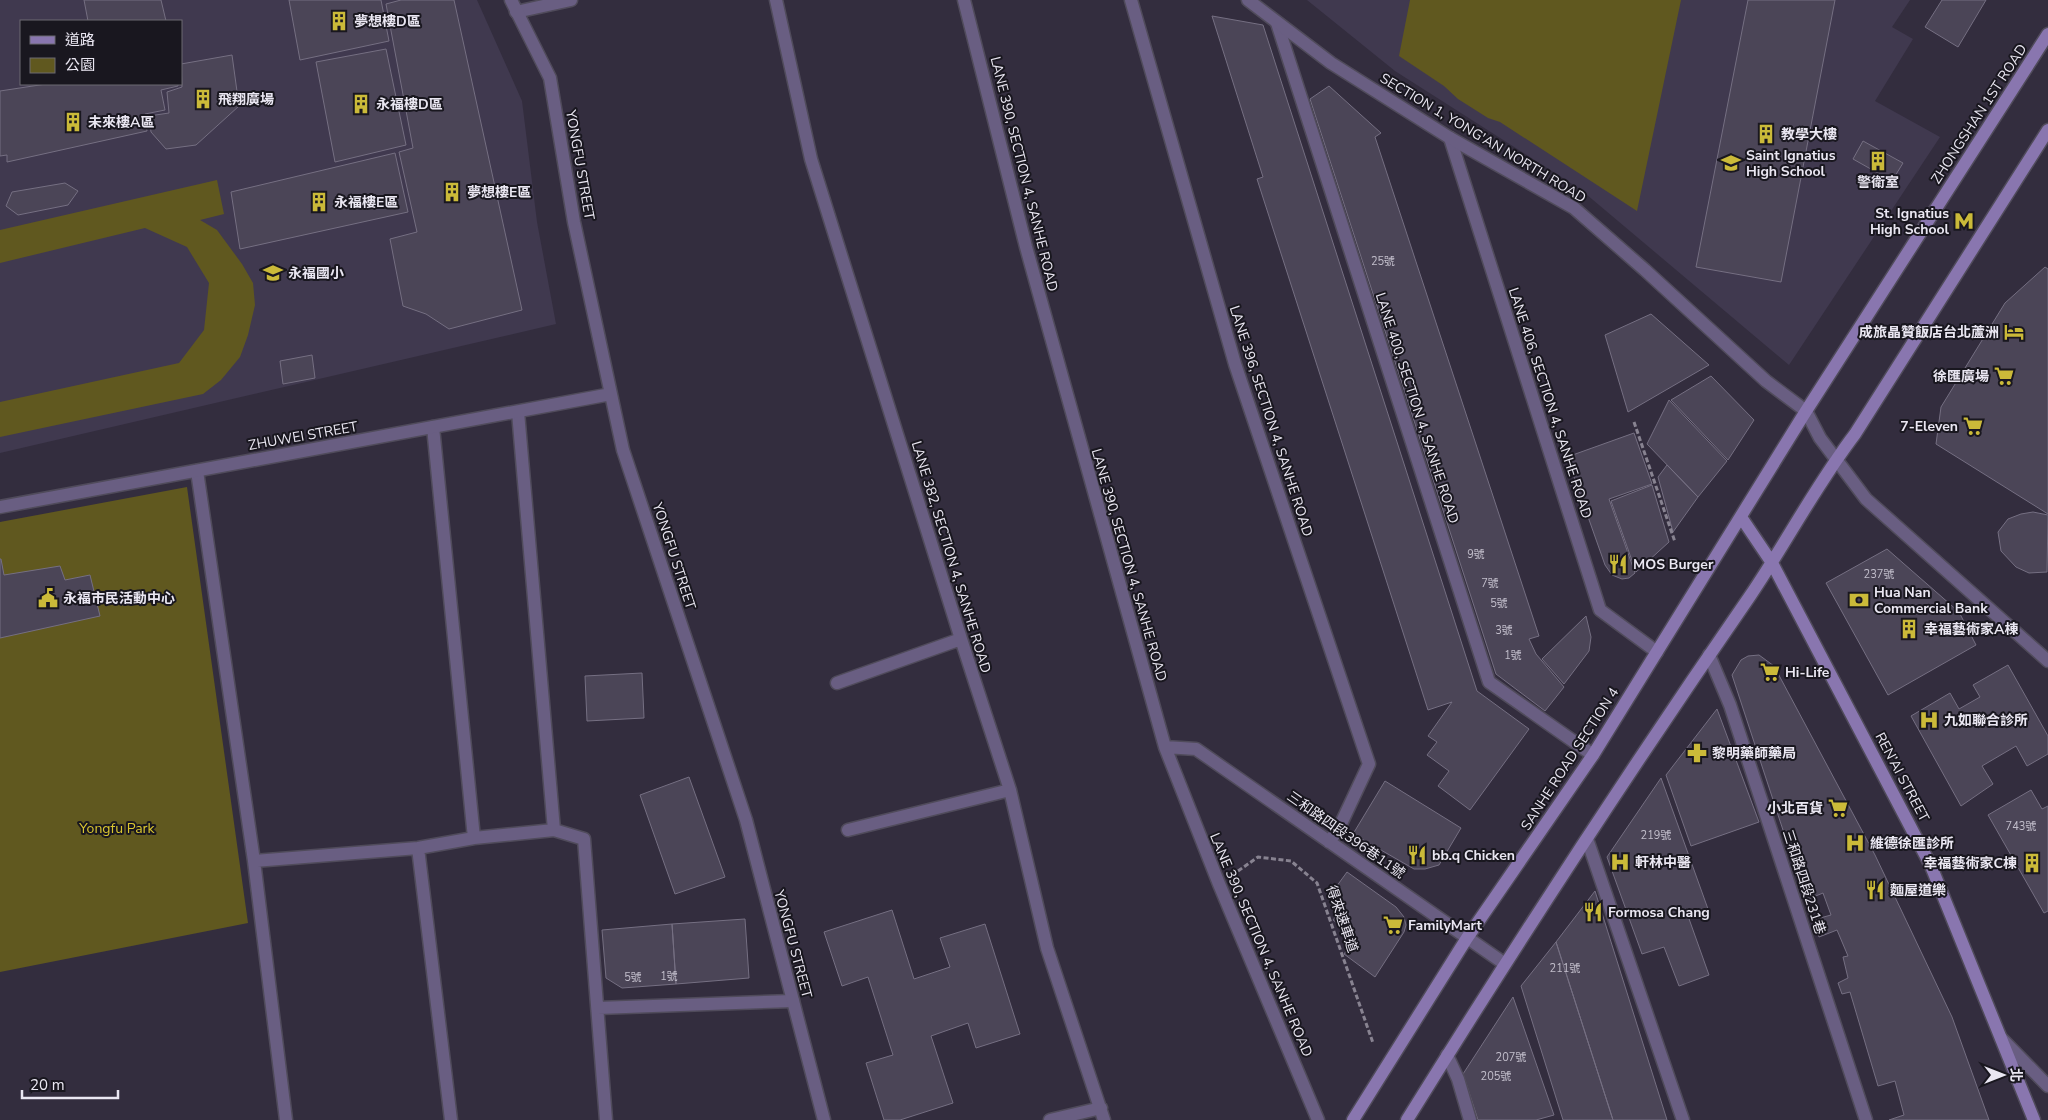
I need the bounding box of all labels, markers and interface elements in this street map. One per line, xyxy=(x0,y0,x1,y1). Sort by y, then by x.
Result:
building icon: 夢想樓D區 xyxy=(328,10,350,32)
place label: 夢想樓D區 xyxy=(354,12,421,31)
legend xyxy=(20,20,182,85)
text: 道路 xyxy=(65,30,95,50)
street label: ZHONGSHAN 1ST ROAD xyxy=(1927,41,2031,187)
text: 公園 xyxy=(65,55,95,75)
street label: LANE 390, SECTION 4, SANHE ROAD xyxy=(986,55,1062,293)
street label: SECTION 1, YONG'AN NORTH ROAD xyxy=(1376,69,1590,207)
building icon: 飛翔廣場 xyxy=(192,88,214,110)
place label: 飛翔廣場 xyxy=(218,90,274,109)
building icon: 永福樓D區 xyxy=(350,93,372,115)
place label: 永福樓D區 xyxy=(376,95,443,114)
street label: YONGFU STREET xyxy=(561,108,599,222)
building icon: 未來樓A區 xyxy=(62,111,84,133)
place label: 未來樓A區 xyxy=(88,113,154,132)
building icon: 教學大樓 xyxy=(1755,123,1777,145)
place label: 教學大樓 xyxy=(1781,125,1837,144)
place label: Saint Ignatius High School xyxy=(1746,146,1836,181)
building icon: 警衛室 xyxy=(1867,150,1889,172)
school or university icon: Saint Ignatius High School xyxy=(1720,152,1742,174)
place label: 警衛室 xyxy=(1857,173,1899,192)
building icon: 夢想樓E區 xyxy=(441,181,463,203)
place label: 夢想樓E區 xyxy=(467,183,531,202)
building icon: 永福樓E區 xyxy=(308,191,330,213)
place label: 永福樓E區 xyxy=(334,193,398,212)
place label: St. Ignatius High School xyxy=(1870,204,1950,239)
metro station icon: St. Ignatius High School xyxy=(1953,210,1975,232)
house number: 25號 xyxy=(1371,254,1395,269)
school or university icon: 永福國小 xyxy=(262,262,284,284)
place label: 永福國小 xyxy=(288,264,344,283)
street label: LANE 406, SECTION 4, SANHE ROAD xyxy=(1504,285,1596,521)
street label: LANE 400, SECTION 4, SANHE ROAD xyxy=(1371,290,1463,526)
street label: LANE 396, SECTION 4, SANHE ROAD xyxy=(1225,303,1317,539)
hotel icon: 成旅晶贊飯店台北蘆洲 xyxy=(2003,321,2025,343)
place label: 成旅晶贊飯店台北蘆洲 xyxy=(1859,323,1999,342)
supermarket icon: 徐匯廣場 xyxy=(1993,365,2015,387)
place label: 徐匯廣場 xyxy=(1933,367,1989,386)
supermarket icon: 7-Eleven xyxy=(1962,415,1984,437)
street label: ZHUWEI STREET xyxy=(247,417,360,455)
place label: 7-Eleven xyxy=(1900,417,1958,436)
street label: LANE 382, SECTION 4, SANHE ROAD xyxy=(907,439,995,675)
street label: LANE 390, SECTION 4, SANHE ROAD xyxy=(1087,446,1171,684)
street label: YONGFU STREET xyxy=(647,499,700,612)
house number: 9號 xyxy=(1467,547,1485,562)
restaurant icon: MOS Burger xyxy=(1607,553,1629,575)
place label: MOS Burger xyxy=(1633,555,1714,574)
house number: 237號 xyxy=(1864,567,1894,582)
house number: 7號 xyxy=(1481,576,1499,591)
place label: Hua Nan Commercial Bank xyxy=(1874,583,1988,618)
public building icon: 永福市民活動中心 xyxy=(37,587,59,609)
place label: 永福市民活動中心 xyxy=(63,589,175,608)
bank icon: Hua Nan Commercial Bank xyxy=(1848,589,1870,611)
house number: 5號 xyxy=(1490,596,1508,611)
building icon: 幸福藝術家A棟 xyxy=(1898,618,1920,640)
place label: 幸福藝術家A棟 xyxy=(1924,620,2018,639)
house number: 3號 xyxy=(1495,623,1513,638)
house number: 1號 xyxy=(1504,648,1522,663)
supermarket icon: Hi-Life xyxy=(1759,661,1781,683)
place label: Hi-Life xyxy=(1785,663,1830,682)
street label: SANHE ROAD SECTION 4 xyxy=(1517,684,1623,834)
hospital icon: 九如聯合診所 xyxy=(1918,709,1940,731)
place label: 九如聯合診所 xyxy=(1944,711,2028,730)
street label: REN’AI STREET xyxy=(1871,729,1934,825)
pharmacy icon: 黎明藥師藥局 xyxy=(1686,742,1708,764)
place label: 黎明藥師藥局 xyxy=(1712,744,1796,763)
street label: 三和路四段396巷11號 xyxy=(1283,787,1409,883)
supermarket icon: 小北百貨 xyxy=(1827,797,1849,819)
place label: 小北百貨 xyxy=(1767,799,1823,818)
park label: Yongfu Park xyxy=(78,819,156,838)
house number: 743號 xyxy=(2006,819,2036,834)
street label: 三和路四段231巷 xyxy=(1778,827,1830,937)
house number: 219號 xyxy=(1641,828,1671,843)
street label: LANE 390, SECTION 4, SANHE ROAD xyxy=(1205,830,1317,1060)
hospital icon: 維德徐匯診所 xyxy=(1844,832,1866,854)
place label: 維德徐匯診所 xyxy=(1870,834,1954,853)
restaurant icon: bb.q Chicken xyxy=(1406,844,1428,866)
place label: bb.q Chicken xyxy=(1432,846,1515,865)
hospital icon: 軒林中醫 xyxy=(1609,851,1631,873)
building icon: 幸福藝術家C棟 xyxy=(2021,852,2043,874)
place label: 軒林中醫 xyxy=(1635,853,1691,872)
place label: 幸福藝術家C棟 xyxy=(1923,854,2017,873)
restaurant icon: 麵屋道樂 xyxy=(1864,879,1886,901)
place label: 麵屋道樂 xyxy=(1890,881,1946,900)
street label: 得來速車道 xyxy=(1322,883,1362,955)
street label: YONGFU STREET xyxy=(769,887,817,1001)
restaurant icon: Formosa Chang xyxy=(1582,901,1604,923)
place label: Formosa Chang xyxy=(1608,903,1710,922)
supermarket icon: FamilyMart xyxy=(1382,914,1404,936)
place label: FamilyMart xyxy=(1408,916,1482,935)
house number: 211號 xyxy=(1550,961,1580,976)
house number: 1號 xyxy=(660,969,678,984)
house number: 5號 xyxy=(624,970,642,985)
house number: 207號 xyxy=(1496,1050,1526,1065)
north arrow xyxy=(1978,1050,2028,1100)
scale bar xyxy=(22,1068,119,1100)
text: 北 xyxy=(2006,1068,2025,1082)
house number: 205號 xyxy=(1481,1069,1511,1084)
text: 20 m xyxy=(30,1075,65,1095)

